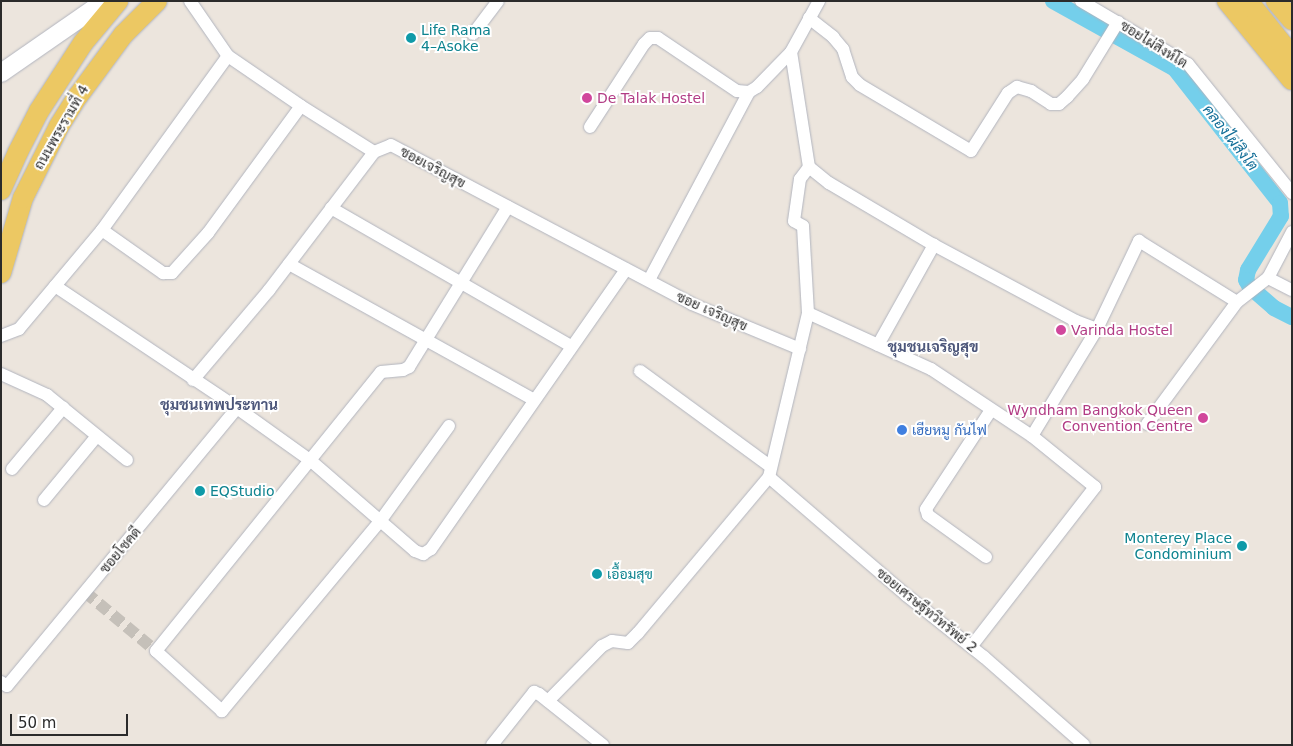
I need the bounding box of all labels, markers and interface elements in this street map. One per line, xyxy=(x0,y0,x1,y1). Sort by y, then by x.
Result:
street label: ซอยไผ่สิงห์โต xyxy=(1117,17,1191,71)
place label: Life Rama 4–Asoke xyxy=(421,22,491,54)
marker: Life Rama 4–Asoke xyxy=(405,32,417,44)
street label: ถนนพระรามที่ 4 xyxy=(30,82,92,172)
place label: De Talak Hostel xyxy=(597,90,705,106)
marker: De Talak Hostel xyxy=(581,92,593,104)
water label: คลองไผ่สิงโต xyxy=(1199,101,1261,175)
street label: ซอยเจริญสุข xyxy=(397,143,469,191)
street label: ซอย เจริญสุข xyxy=(674,288,750,334)
place label: Varinda Hostel xyxy=(1071,322,1173,338)
marker: Varinda Hostel xyxy=(1055,324,1067,336)
district label: ชุมชนเจริญสุข xyxy=(888,339,978,357)
district label: ชุมชนเทพประทาน xyxy=(160,397,278,415)
place label: Wyndham Bangkok Queen Convention Centre xyxy=(1007,402,1193,434)
marker: Wyndham Bangkok Queen Convention Centre xyxy=(1197,412,1209,424)
place label: เฮียหมู กันไฟ xyxy=(912,422,987,438)
marker: เฮียหมู กันไฟ xyxy=(896,424,908,436)
place label: EQStudio xyxy=(210,483,274,499)
marker: EQStudio xyxy=(194,485,206,497)
street label: ซอยโชคดี xyxy=(96,523,144,577)
place label: Monterey Place Condominium xyxy=(1124,530,1232,562)
marker: Monterey Place Condominium xyxy=(1236,540,1248,552)
street label: ซอยเศรษฐีทวีทรัพย์ 2 xyxy=(873,564,981,656)
place label: เอื้อมสุข xyxy=(607,566,653,582)
marker: เอื้อมสุข xyxy=(591,568,603,580)
scale bar xyxy=(12,704,130,736)
text: 50 m xyxy=(18,714,56,732)

